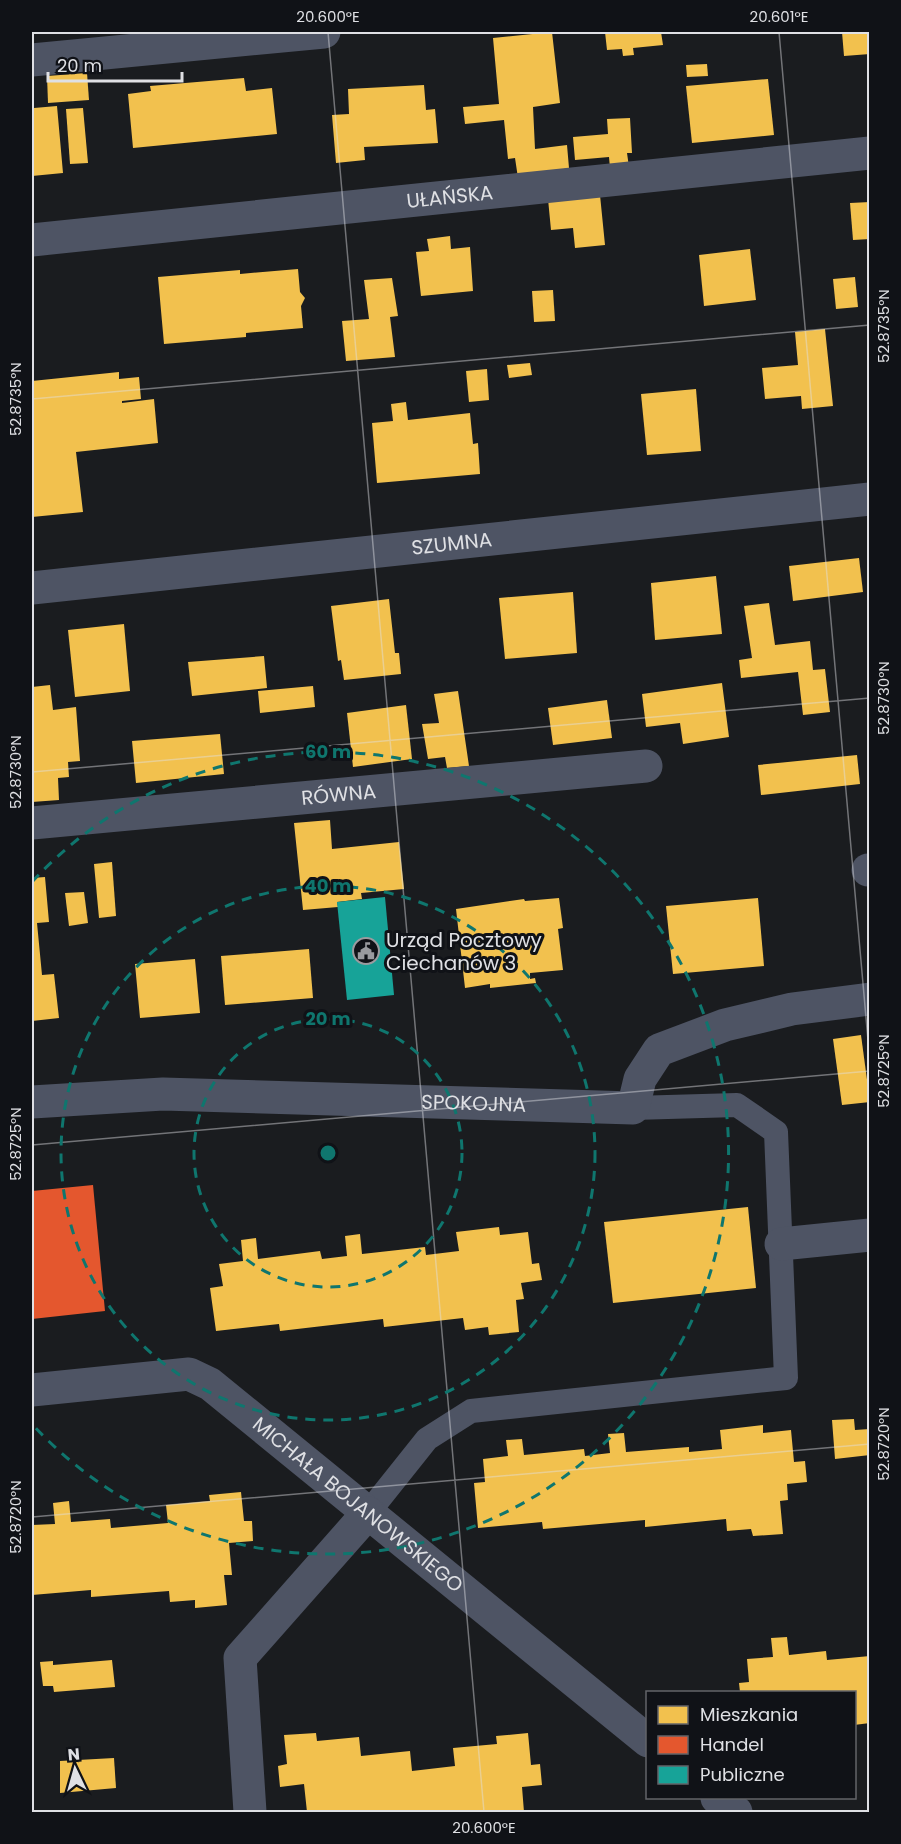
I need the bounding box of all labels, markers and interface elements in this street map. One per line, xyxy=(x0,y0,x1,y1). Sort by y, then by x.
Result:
text: 20.600°E xyxy=(296,6,360,27)
text: 20.601°E xyxy=(750,6,808,27)
scale bar xyxy=(48,45,182,83)
text: 20 m xyxy=(57,53,102,78)
street label: UŁAŃSKA xyxy=(405,178,494,215)
text: 52.8735°N xyxy=(873,289,894,363)
text: 52.8735°N xyxy=(5,362,26,436)
street label: SZUMNA xyxy=(410,525,493,562)
text: 52.8730°N xyxy=(873,661,894,735)
text: 52.8730°N xyxy=(5,735,26,809)
text: 60 m xyxy=(305,739,351,764)
street label: RÓWNA xyxy=(300,777,377,812)
text: 40 m xyxy=(305,873,351,898)
place label: Urząd Pocztowy Ciechanów 3 xyxy=(386,926,542,977)
public building icon: Urząd Pocztowy Ciechanów 3 xyxy=(351,936,381,966)
text: 20 m xyxy=(306,1006,350,1031)
text: 52.8725°N xyxy=(873,1034,894,1108)
street label: SPOKOJNA xyxy=(421,1088,526,1119)
text: 52.8725°N xyxy=(5,1107,26,1181)
centre of rings xyxy=(318,1143,338,1163)
text: 52.8720°N xyxy=(873,1407,894,1481)
street label: MICHAŁA BOJANOWSKIEGO xyxy=(247,1410,469,1599)
text: 52.8720°N xyxy=(5,1480,26,1554)
legend xyxy=(646,1691,856,1799)
text: Mieszkania xyxy=(700,1702,798,1727)
text: Handel xyxy=(700,1732,764,1757)
north arrow xyxy=(45,1739,105,1799)
text: N xyxy=(67,1743,81,1767)
text: Publiczne xyxy=(700,1762,785,1787)
text: 20.600°E xyxy=(452,1817,516,1838)

